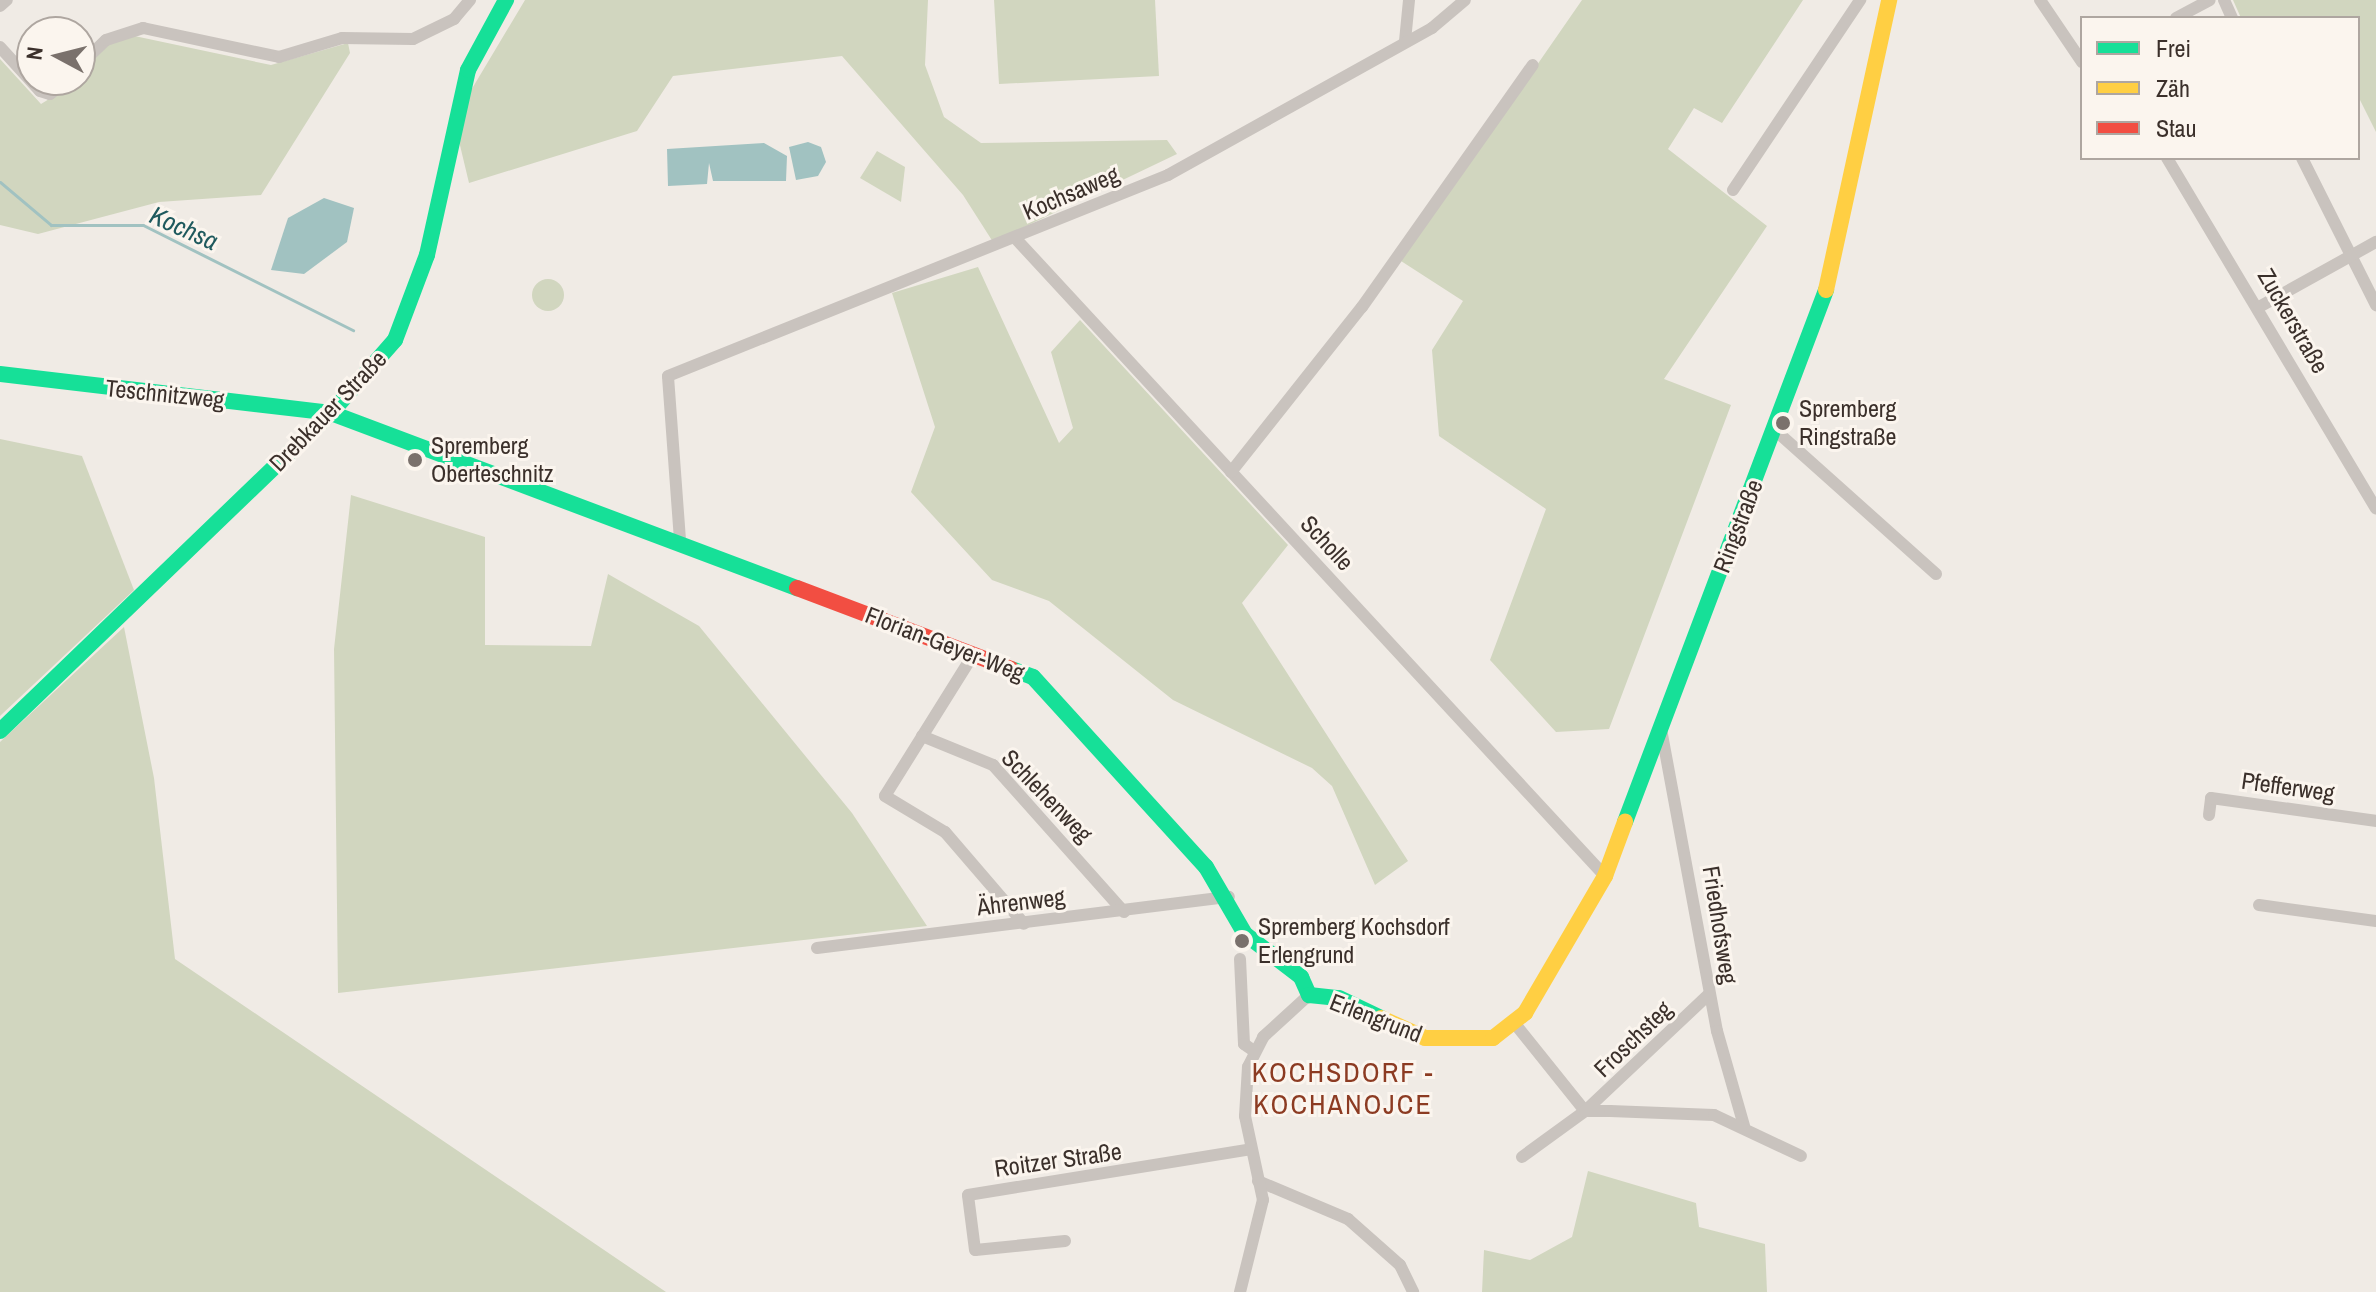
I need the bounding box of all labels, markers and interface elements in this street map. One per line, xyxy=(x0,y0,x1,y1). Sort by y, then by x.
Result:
north arrow xyxy=(16,16,96,96)
legend xyxy=(2080,16,2360,160)
text: Frei xyxy=(2156,32,2191,64)
text: N xyxy=(18,45,50,62)
text: Zäh xyxy=(2156,72,2190,104)
text: Stau xyxy=(2156,112,2197,144)
street label: Kochsaweg xyxy=(1019,160,1123,226)
water label: Kochsa xyxy=(145,199,223,257)
street label: Zuckerstraße xyxy=(2252,264,2334,378)
street label: Drebkauer Straße xyxy=(263,345,393,477)
street label: Teschnitzweg xyxy=(104,373,226,415)
place label: Spremberg Ringstraße xyxy=(1799,395,1896,451)
marker: Spremberg Ringstraße xyxy=(1774,414,1792,432)
place label: Spremberg Oberteschnitz xyxy=(431,432,554,488)
marker: Spremberg Oberteschnitz xyxy=(406,451,424,469)
street label: Ringstraße xyxy=(1707,475,1769,577)
street label: Scholle xyxy=(1294,510,1360,576)
street label: Florian-Geyer-Weg xyxy=(861,600,1029,688)
street label: Schlehenweg xyxy=(996,744,1098,848)
street label: Pfefferweg xyxy=(2240,766,2336,808)
street label: Friedhofsweg xyxy=(1696,864,1744,986)
street label: Ährenweg xyxy=(975,882,1067,922)
place label: Spremberg Kochsdorf Erlengrund xyxy=(1258,913,1449,969)
marker: Spremberg Kochsdorf Erlengrund xyxy=(1233,932,1251,950)
street label: Erlengrund xyxy=(1326,987,1426,1049)
street label: Froschsteg xyxy=(1588,995,1678,1083)
district label: KOCHSDORF - KOCHANOJCE xyxy=(1252,1055,1434,1121)
street label: Roitzer Straße xyxy=(993,1137,1123,1183)

